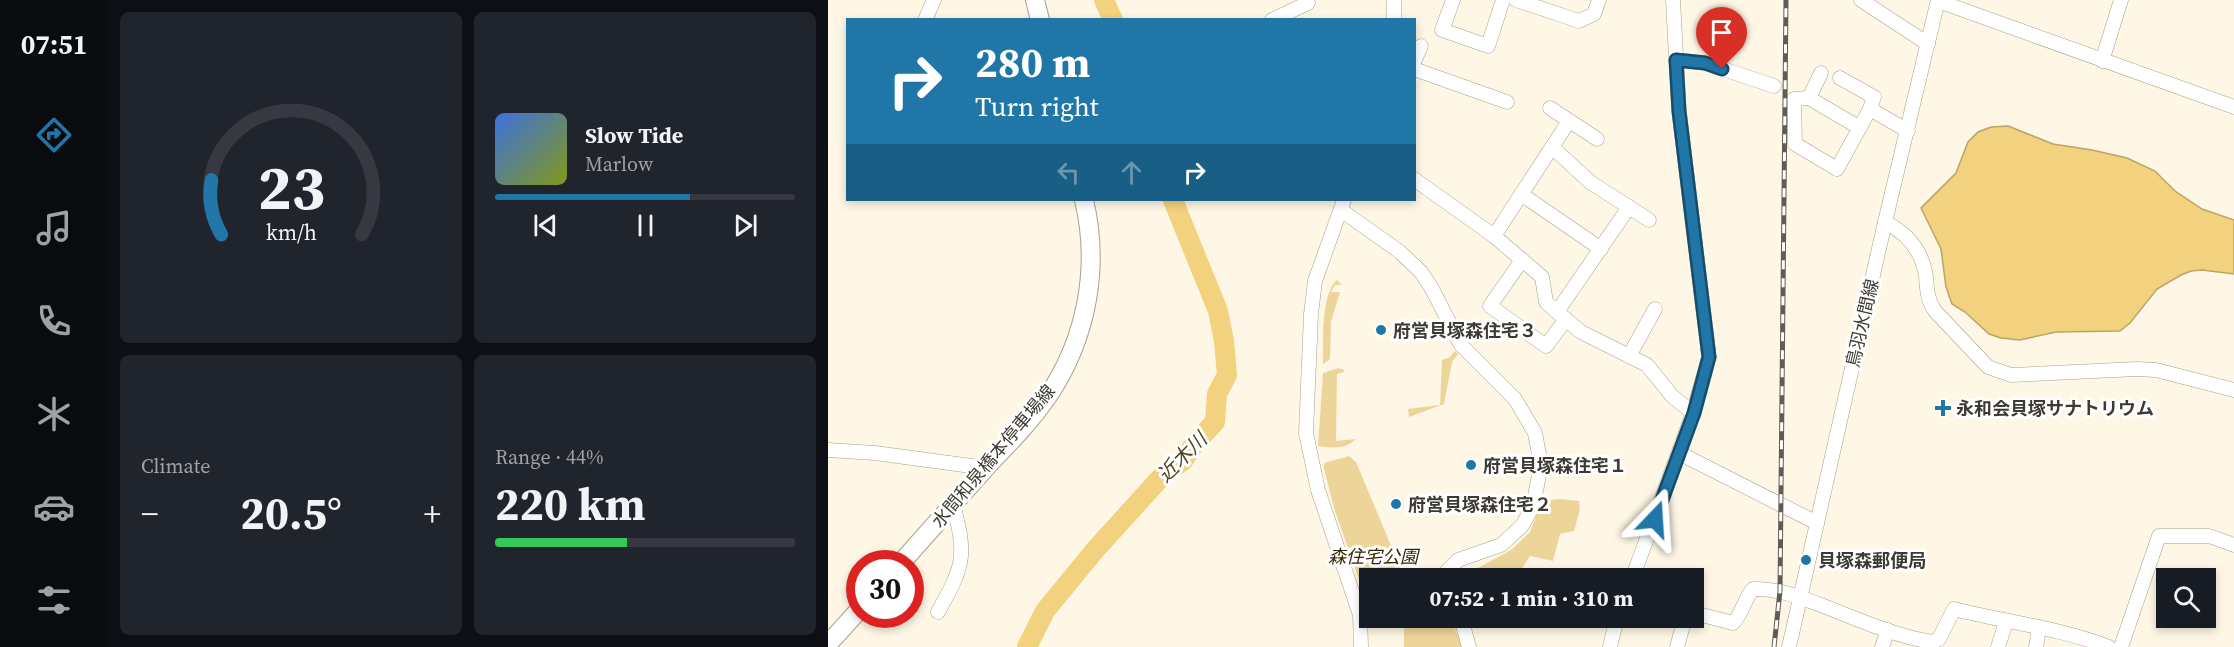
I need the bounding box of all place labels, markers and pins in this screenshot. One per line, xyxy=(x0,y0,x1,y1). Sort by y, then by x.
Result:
pin xyxy=(1696,7,1747,69)
place label: 府営貝塚森住宅３ xyxy=(1393,318,1537,343)
marker: 府営貝塚森住宅３ xyxy=(1374,323,1388,337)
place label: 永和会貝塚サナトリウム xyxy=(1956,396,2154,421)
marker: 永和会貝塚サナトリウム xyxy=(1934,399,1952,417)
place label: 府営貝塚森住宅１ xyxy=(1483,453,1627,478)
marker: 府営貝塚森住宅１ xyxy=(1464,458,1478,472)
place label: 府営貝塚森住宅２ xyxy=(1408,492,1552,517)
marker: 府営貝塚森住宅２ xyxy=(1389,497,1403,511)
place label: 貝塚森郵便局 xyxy=(1818,548,1926,573)
marker: 貝塚森郵便局 xyxy=(1799,553,1813,567)

